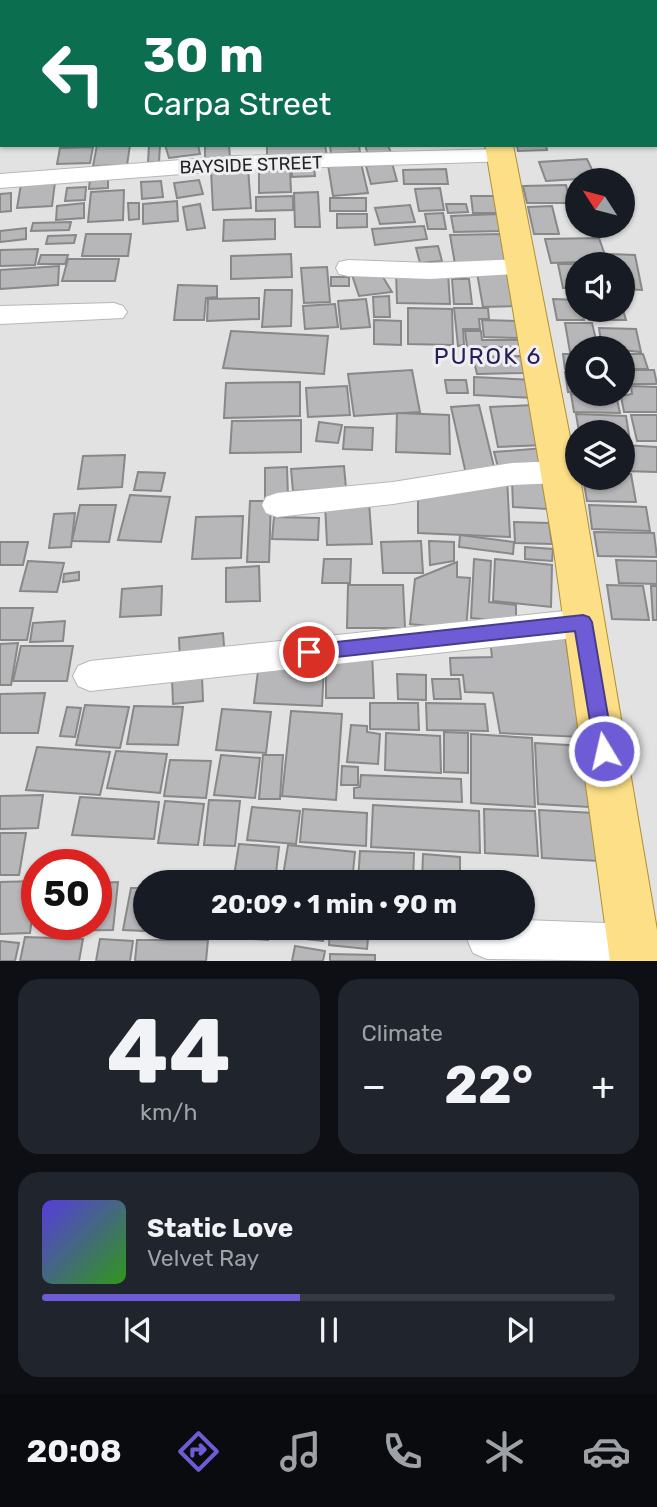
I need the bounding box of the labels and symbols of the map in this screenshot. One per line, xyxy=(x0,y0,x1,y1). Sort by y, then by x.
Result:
street label: BAYSIDE STREET xyxy=(179,152,323,178)
north arrow xyxy=(565,168,635,238)
district label: PUROK 6 xyxy=(434,342,542,370)
pin xyxy=(279,622,339,682)
position arrow xyxy=(567,714,641,788)
speed limit sign: 50 xyxy=(21,849,112,940)

